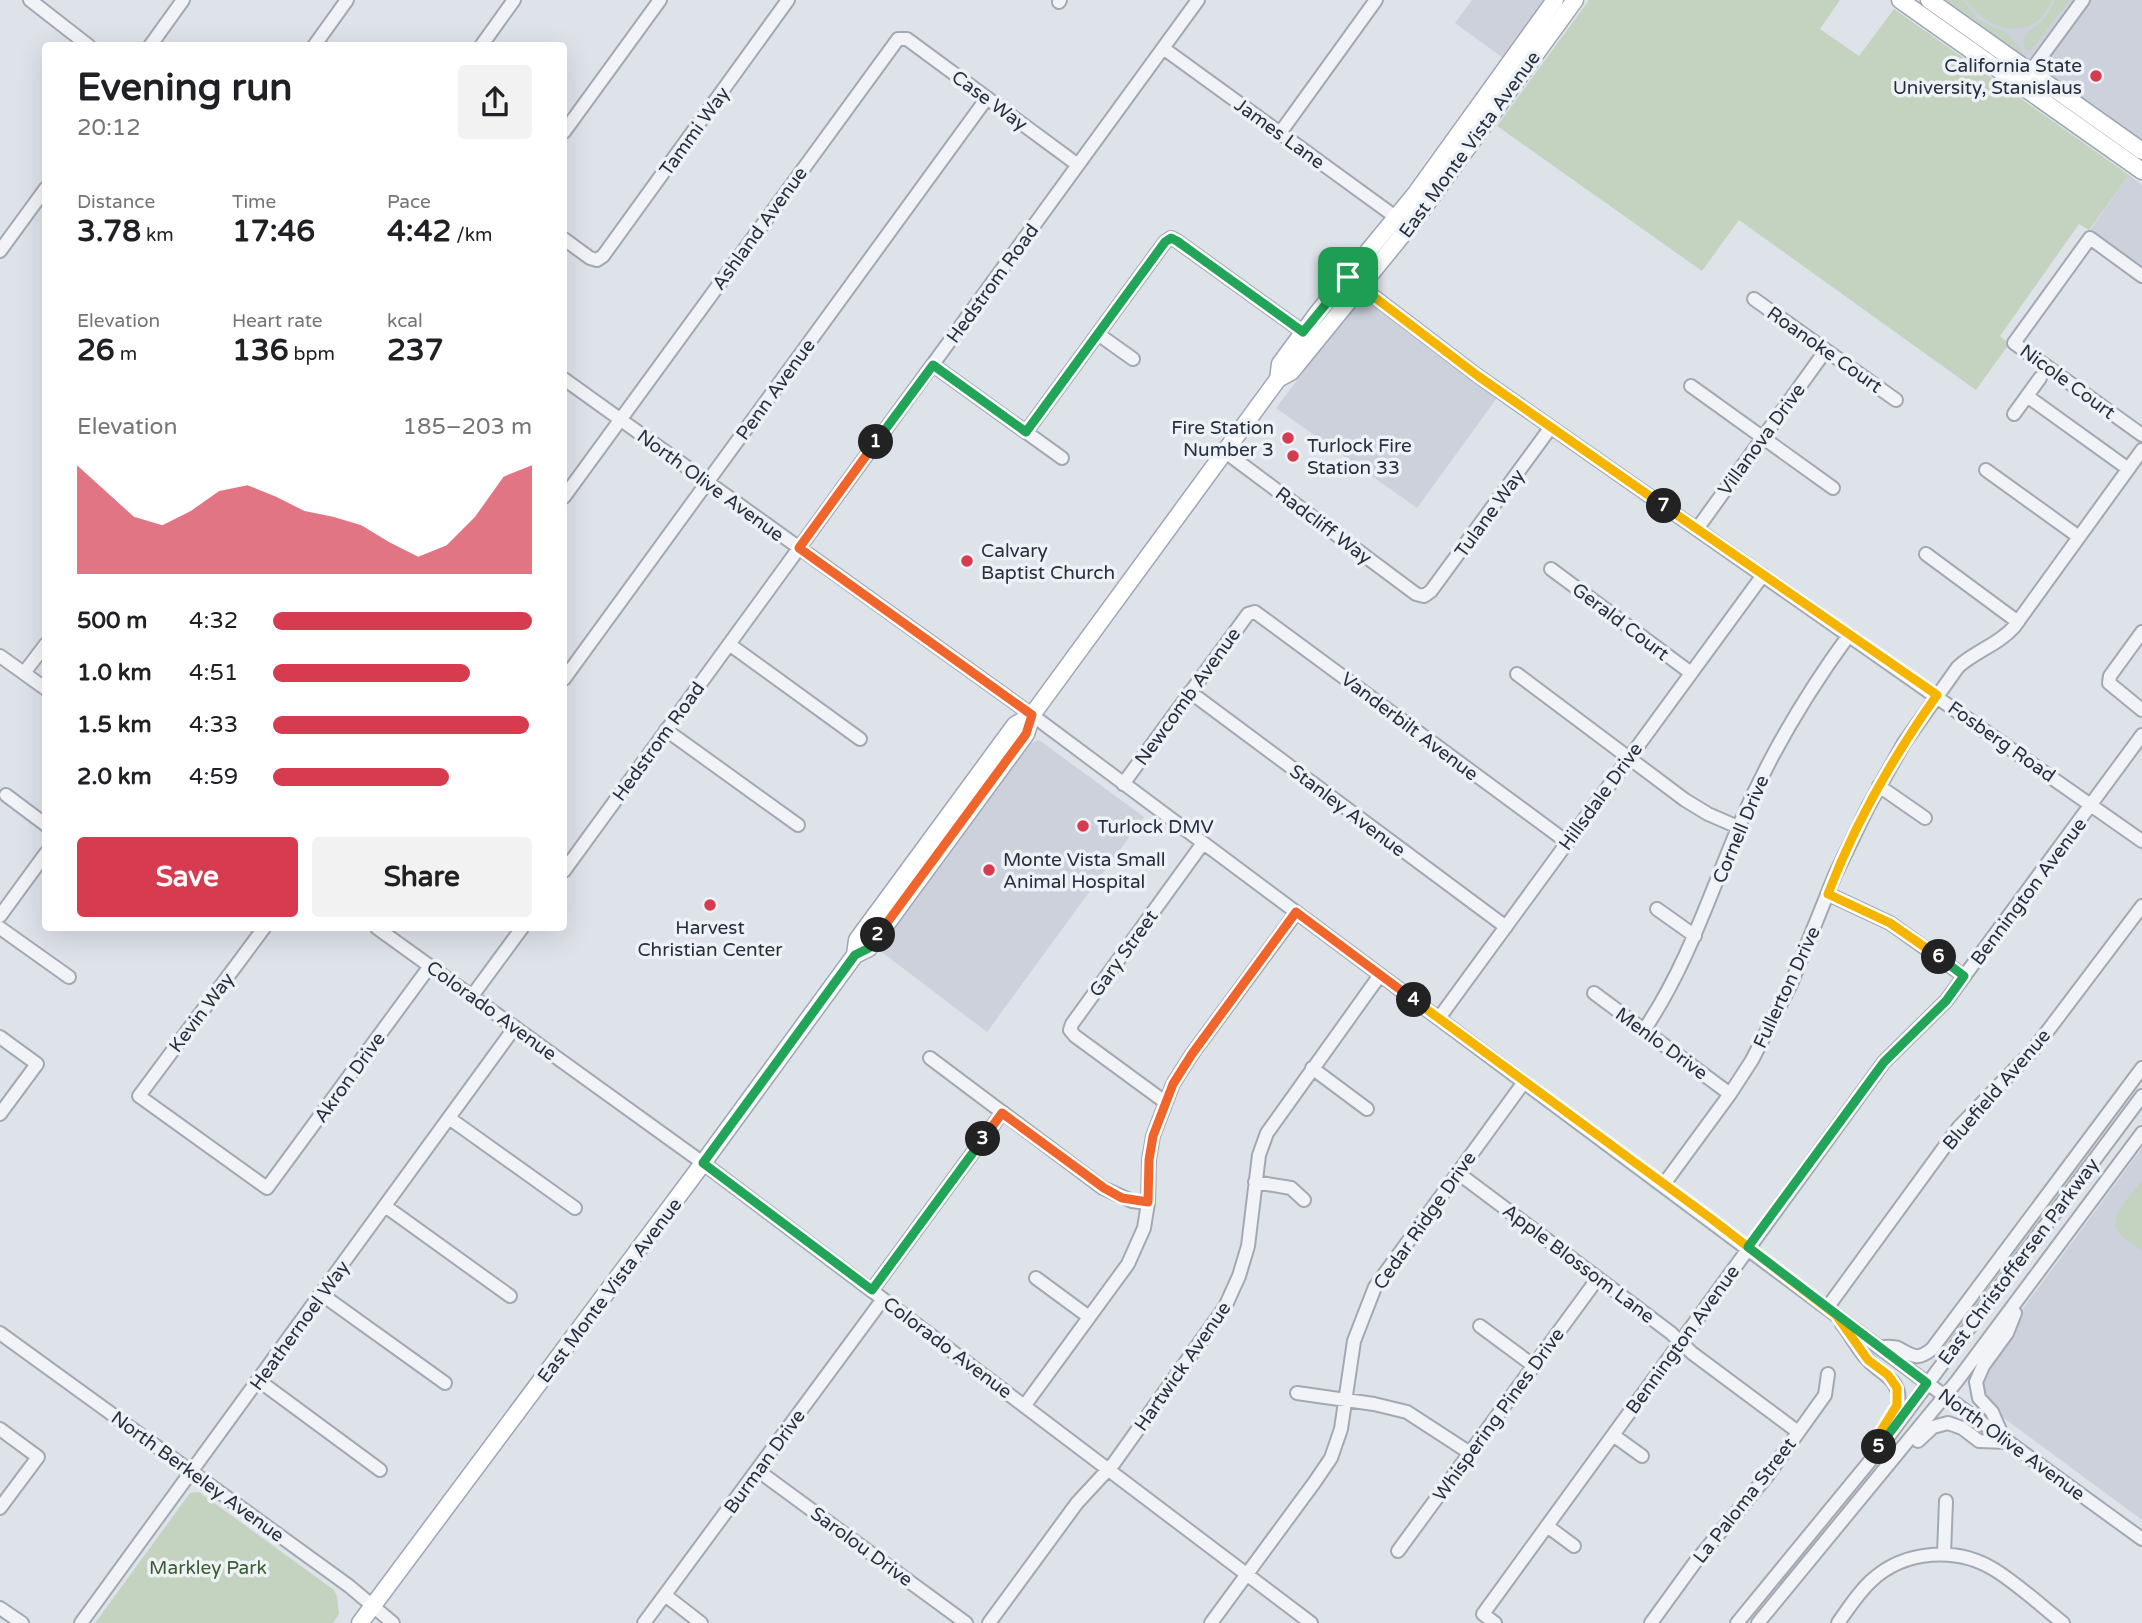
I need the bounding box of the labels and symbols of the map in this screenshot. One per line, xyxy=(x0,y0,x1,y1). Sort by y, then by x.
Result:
street label: East Monte Vista Avenue xyxy=(1395,47,1545,242)
place label: California State University, Stanislaus xyxy=(1893,55,2082,99)
street label: Case Way xyxy=(947,66,1031,136)
marker: California State University, Stanislaus xyxy=(2088,68,2104,84)
street label: Tammi Way xyxy=(655,83,734,180)
street label: James Lane xyxy=(1230,94,1329,174)
street label: Ashland Avenue xyxy=(708,163,812,294)
street label: Hedstrom Road xyxy=(942,220,1043,347)
pin xyxy=(1318,247,1378,307)
street label: Roanoke Court xyxy=(1763,302,1886,398)
street label: Penn Avenue xyxy=(732,335,820,444)
street label: Nicole Court xyxy=(2015,340,2119,424)
street label: Villanova Drive xyxy=(1714,379,1810,500)
place label: Fire Station Number 3 xyxy=(1171,417,1274,461)
pin: 1 xyxy=(858,424,894,460)
street label: North Olive Avenue xyxy=(633,425,788,546)
marker: Fire Station Number 3 xyxy=(1280,430,1296,446)
place label: Turlock Fire Station 33 xyxy=(1307,435,1412,479)
marker: Turlock Fire Station 33 xyxy=(1285,448,1301,464)
street label: Tulane Way xyxy=(1450,465,1529,562)
street label: Radcliff Way xyxy=(1271,483,1376,569)
pin: 7 xyxy=(1646,489,1682,524)
place label: Calvary Baptist Church xyxy=(981,540,1115,584)
marker: Calvary Baptist Church xyxy=(959,553,975,569)
street label: Gerald Court xyxy=(1568,578,1673,665)
street label: Newcomb Avenue xyxy=(1131,624,1245,770)
street label: Vanderbilt Avenue xyxy=(1336,668,1482,786)
street label: Hedstrom Road xyxy=(608,678,709,805)
street label: Fosberg Road xyxy=(1944,697,2059,787)
street label: Hillsdale Drive xyxy=(1554,739,1647,855)
street label: Stanley Avenue xyxy=(1285,760,1410,862)
street label: Cornell Drive xyxy=(1708,772,1774,887)
street label: Bennington Avenue xyxy=(1966,814,2091,969)
place label: Turlock DMV xyxy=(1097,816,1214,838)
marker: Turlock DMV xyxy=(1075,818,1091,834)
place label: Monte Vista Small Animal Hospital xyxy=(1003,849,1166,893)
marker: Monte Vista Small Animal Hospital xyxy=(981,862,997,878)
marker: Harvest Christian Center xyxy=(702,897,718,913)
street label: Gary Street xyxy=(1085,906,1163,1001)
place label: Harvest Christian Center xyxy=(637,917,783,961)
pin: 2 xyxy=(860,918,896,953)
street label: Fullerton Drive xyxy=(1749,923,1825,1052)
pin: 6 xyxy=(1922,940,1956,974)
street label: Colorado Avenue xyxy=(422,956,561,1065)
street label: Kevin Way xyxy=(165,968,239,1057)
pin: 4 xyxy=(1396,982,1432,1018)
street label: Menlo Drive xyxy=(1611,1003,1712,1085)
street label: Bluefield Avenue xyxy=(1938,1025,2055,1154)
street label: Akron Drive xyxy=(310,1028,390,1127)
pin: 3 xyxy=(965,1122,1000,1156)
street label: Cedar Ridge Drive xyxy=(1369,1147,1481,1294)
street label: East Christoffersen Parkway xyxy=(1934,1154,2104,1369)
street label: East Monte Vista Avenue xyxy=(533,1194,686,1387)
street label: Apple Blossom Lane xyxy=(1498,1200,1658,1328)
street label: Heathernoel Way xyxy=(245,1256,354,1395)
street label: Bennington Avenue xyxy=(1621,1261,1744,1418)
street label: Colorado Avenue xyxy=(879,1292,1016,1403)
street label: Hartwick Avenue xyxy=(1130,1298,1236,1435)
street label: Whispering Pines Drive xyxy=(1429,1324,1569,1505)
street label: North Olive Avenue xyxy=(1934,1384,2089,1505)
street label: Burman Drive xyxy=(720,1405,810,1518)
street label: North Berkeley Avenue xyxy=(107,1407,288,1547)
pin: 5 xyxy=(1862,1430,1896,1464)
street label: La Paloma Street xyxy=(1689,1433,1801,1568)
street label: Sarolou Drive xyxy=(806,1502,917,1591)
park label: Markley Park xyxy=(149,1557,267,1579)

